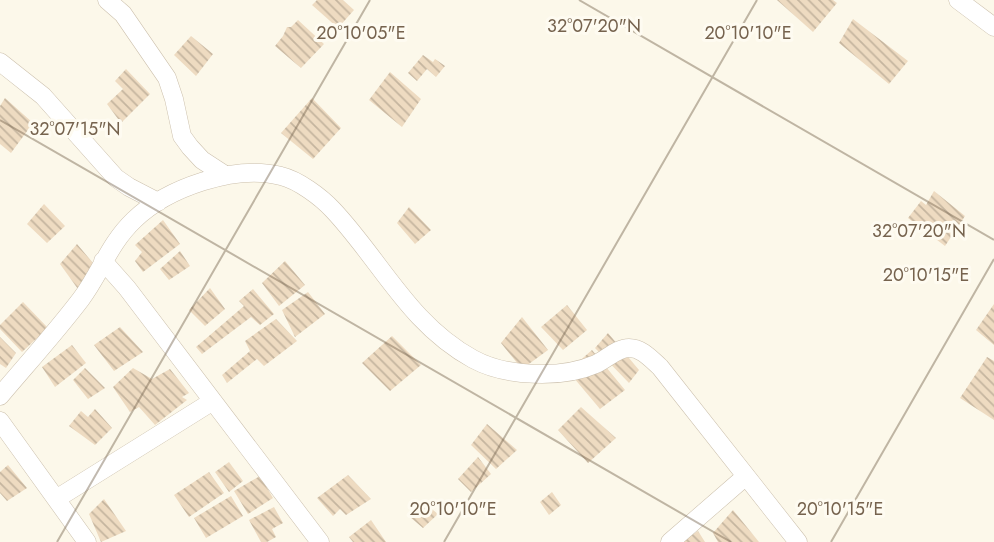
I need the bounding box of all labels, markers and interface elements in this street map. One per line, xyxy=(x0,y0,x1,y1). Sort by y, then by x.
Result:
text: 32°07'20"N xyxy=(547,13,641,39)
text: 20°10'05"E xyxy=(316,20,406,46)
text: 20°10'10"E xyxy=(704,20,792,46)
text: 32°07'15"N xyxy=(29,116,121,142)
text: 32°07'20"N xyxy=(872,218,966,244)
text: 20°10'15"E xyxy=(883,262,969,288)
text: 20°10'10"E xyxy=(409,496,497,522)
text: 20°10'15"E xyxy=(797,496,883,522)

